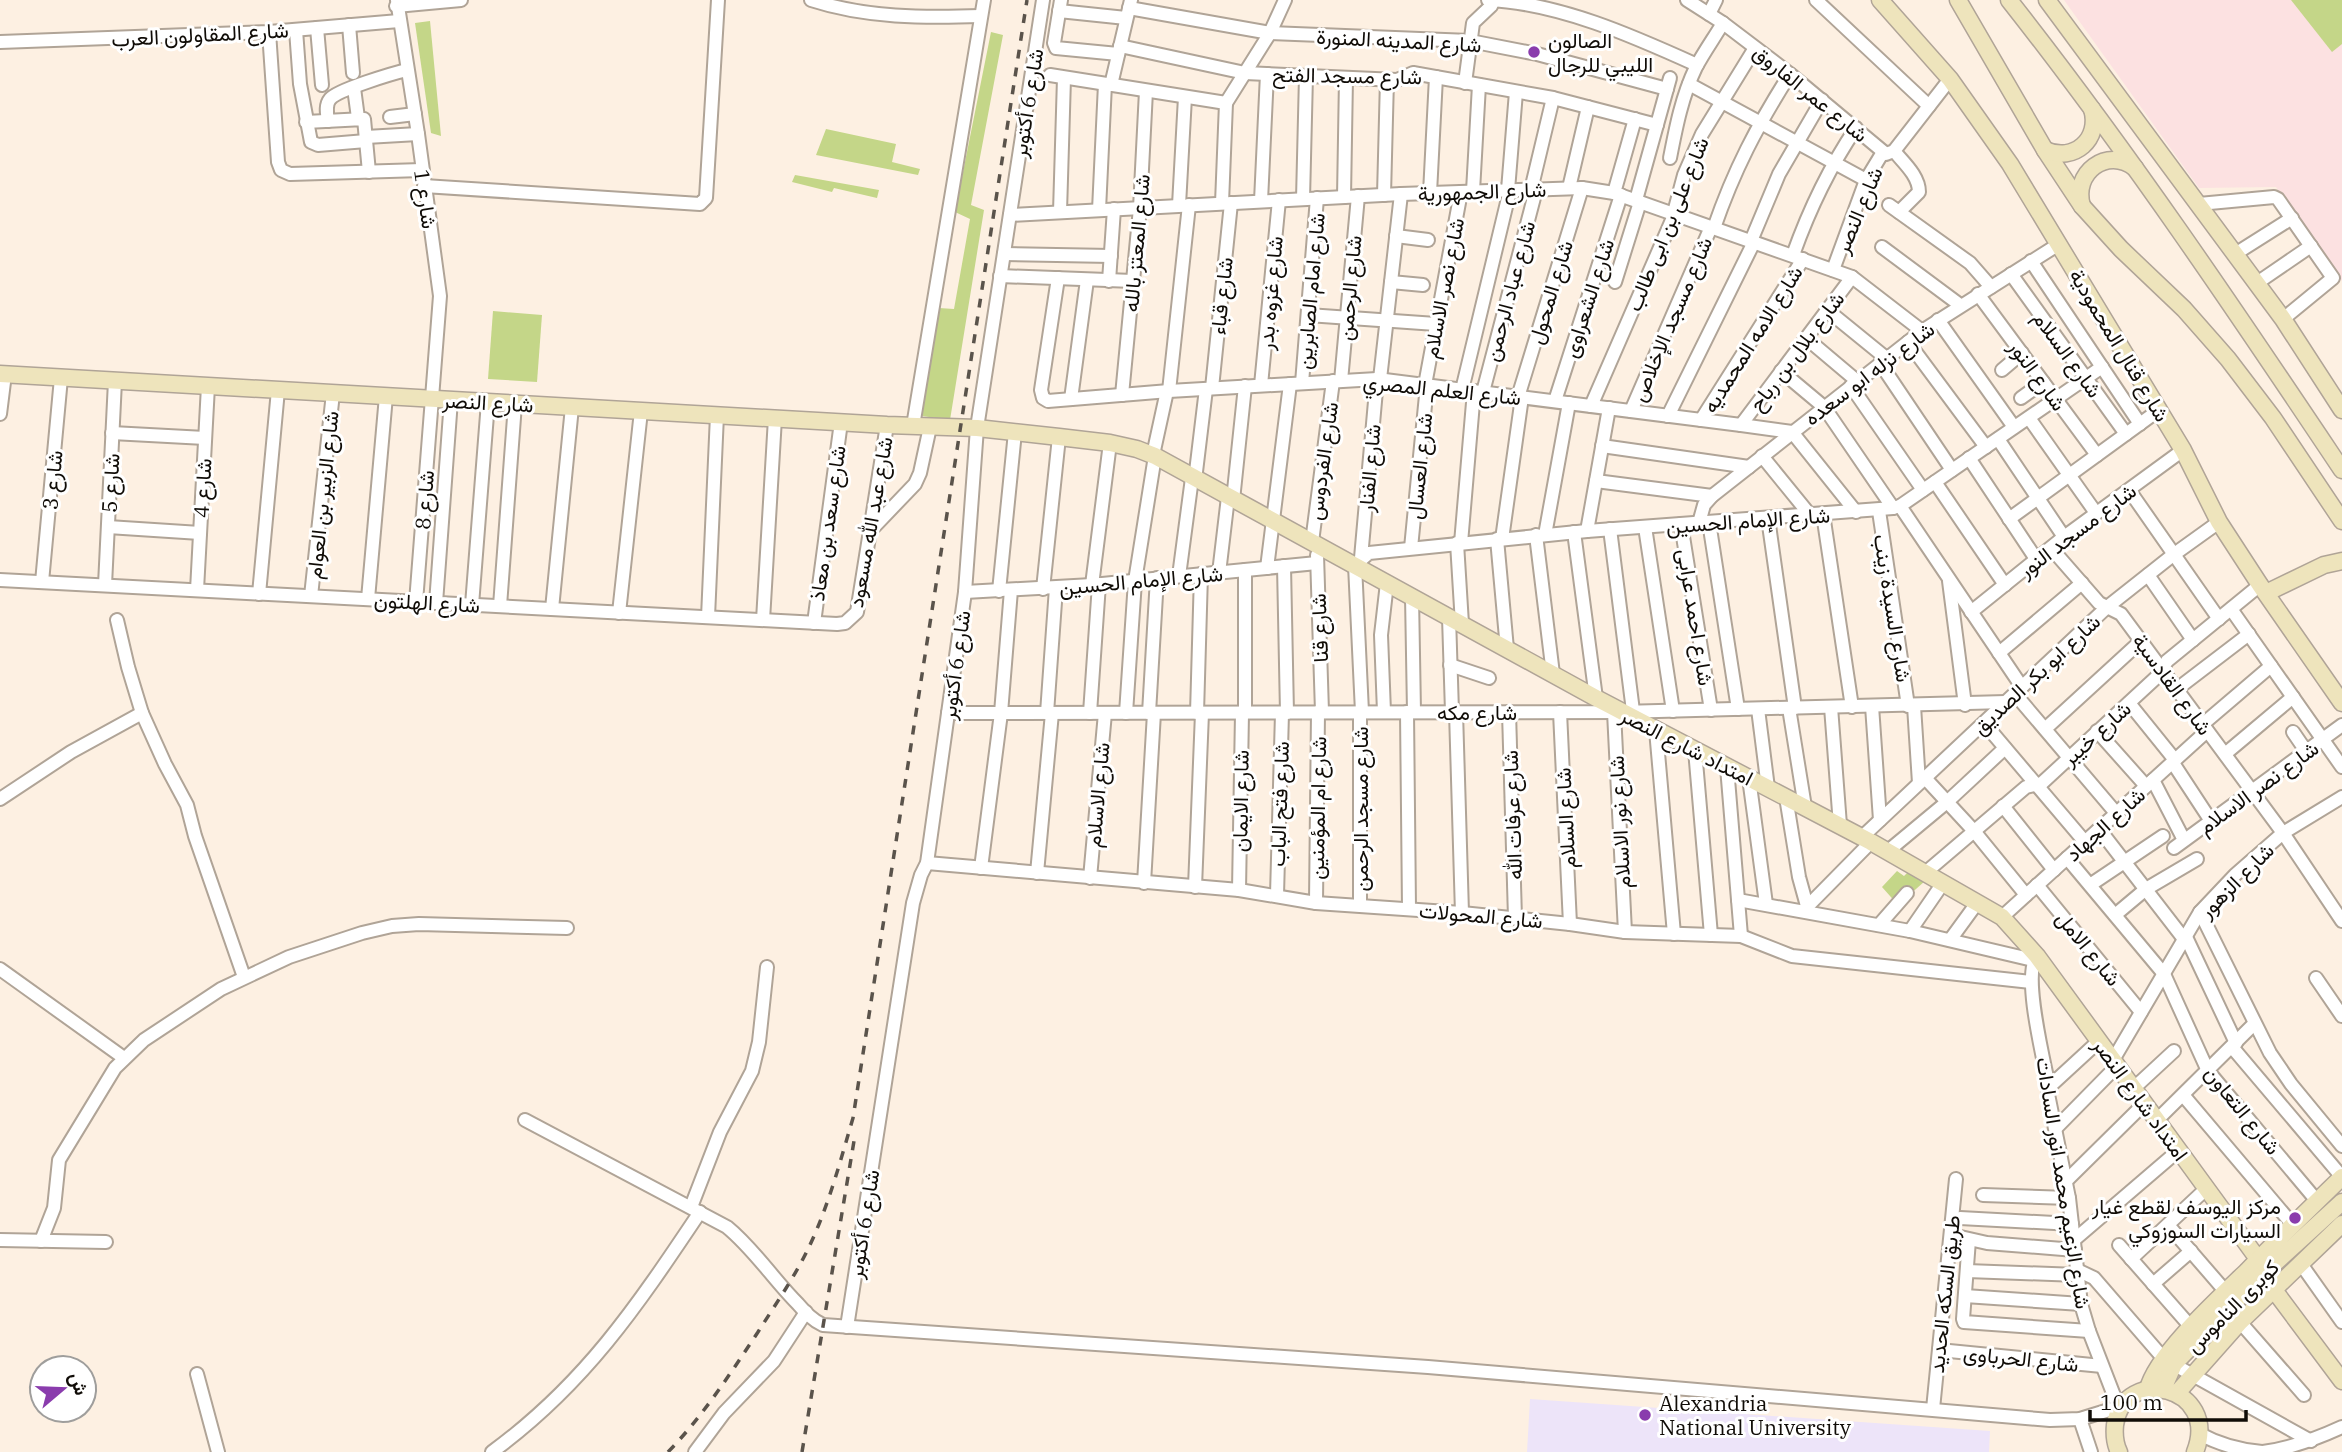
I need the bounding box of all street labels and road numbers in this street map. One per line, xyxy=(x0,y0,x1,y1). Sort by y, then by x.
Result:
street label: شارع المقاولون العرب xyxy=(111,15,289,54)
street label: شارع المدينه المنورة xyxy=(1316,22,1482,59)
street label: شارع عمر الفاروق xyxy=(1747,38,1874,149)
street label: شارع 6 أكتوبر xyxy=(1004,47,1050,161)
street label: شارع مسجد الفتح xyxy=(1272,60,1422,91)
street label: شارع على بن ابى طالب xyxy=(1619,133,1716,316)
street label: شارع النصر xyxy=(1827,163,1890,259)
street label: شارع 1 xyxy=(407,167,444,231)
street label: شارع المعتز بالله xyxy=(1116,173,1157,313)
street label: شارع الجمهورية xyxy=(1417,175,1547,208)
street label: شارع امام الصابرين xyxy=(1289,211,1332,371)
street label: شارع نصر الاسلام xyxy=(1416,215,1471,361)
street label: شارع عباد الرحمن xyxy=(1477,218,1542,365)
street label: شارع مسجد الإخلاص xyxy=(1624,232,1719,406)
street label: شارع الرحمن xyxy=(1330,234,1369,342)
street label: شارع غزوه بدر xyxy=(1251,235,1290,352)
street label: شارع الشعراوى xyxy=(1556,235,1621,361)
street label: شارع المحول xyxy=(1521,237,1580,348)
street label: شارع قباء xyxy=(1203,256,1240,336)
street label: شارع الامه المحمديه xyxy=(1695,260,1809,419)
street label: شارع قنال المحمودية xyxy=(2062,263,2177,427)
street label: شارع بلال بن رباح xyxy=(1742,286,1851,417)
street label: شارع السلام xyxy=(2026,305,2109,404)
street label: شارع نزله ابو سعده xyxy=(1798,315,1940,432)
street label: شارع النور xyxy=(2001,333,2073,417)
street label: شارع العلم المصري xyxy=(1361,367,1522,415)
street label: شارع النصر xyxy=(441,386,534,419)
street label: شارع الفردوس xyxy=(1300,400,1345,522)
street label: شارع الزبير بن العوام xyxy=(299,409,346,581)
street label: شارع العسال xyxy=(1399,411,1439,521)
street label: شارع الفنار xyxy=(1351,423,1388,514)
street label: شارع عبد الله مسعود xyxy=(841,434,900,610)
street label: شارع سعد بن معاذ xyxy=(802,443,853,603)
street label: شارع 3 xyxy=(35,449,70,511)
street label: شارع 5 xyxy=(94,452,127,514)
street label: شارع 4 xyxy=(186,457,219,519)
street label: شارع 8 xyxy=(408,469,441,531)
street label: شارع مسجد النور xyxy=(2012,476,2142,585)
street label: شارع الإمام الحسين xyxy=(1665,500,1831,541)
street label: شارع السيدة زينب xyxy=(1866,532,1919,684)
street label: شارع احمد عرابى xyxy=(1670,546,1721,688)
street label: شارع الإمام الحسين xyxy=(1058,559,1224,602)
street label: شارع الهلتون xyxy=(373,585,481,620)
street label: شارع قنا xyxy=(1304,593,1335,663)
street label: شارع ابو بكر الصديق xyxy=(1966,607,2107,741)
street label: شارع 6 أكتوبر xyxy=(933,609,978,723)
street label: شارع القادسية xyxy=(2126,628,2219,741)
street label: شارع خيبر xyxy=(2055,694,2137,773)
street label: شارع مكه xyxy=(1437,698,1517,727)
street label: امتداد شارع النصر xyxy=(1614,700,1758,792)
street label: شارع مسجد الرحمن xyxy=(1346,726,1375,892)
street label: شارع نصر الاسلام xyxy=(2192,734,2325,841)
street label: شارع ام المؤمنين xyxy=(1302,736,1333,880)
street label: شارع الاسلام xyxy=(1078,741,1117,849)
street label: شارع فتح الباب xyxy=(1263,741,1296,867)
street label: شارع الايمان xyxy=(1225,750,1256,852)
street label: شارع عرفات الله xyxy=(1496,750,1529,880)
street label: شارع نور الاسلام xyxy=(1602,755,1637,889)
street label: شارع السلام xyxy=(1548,767,1583,869)
street label: شارع الجهاد xyxy=(2059,781,2152,868)
street label: شارع الزهور xyxy=(2192,836,2280,925)
street label: شارع المحولات xyxy=(1418,896,1544,935)
street label: شارع الامل xyxy=(2049,905,2128,992)
street label: امتداد شارع النصر xyxy=(2085,1031,2195,1167)
street label: شارع الزعيم محمد انور السادات xyxy=(2029,1055,2098,1311)
street label: شارع التعاون xyxy=(2198,1060,2287,1161)
street label: شارع 6 أكتوبر xyxy=(840,1168,886,1282)
street label: طريق السكه الحديد xyxy=(1922,1214,1966,1374)
street label: كوبرى الناموس xyxy=(2179,1253,2285,1359)
street label: شارع الحرباوى xyxy=(1962,1338,2080,1379)

